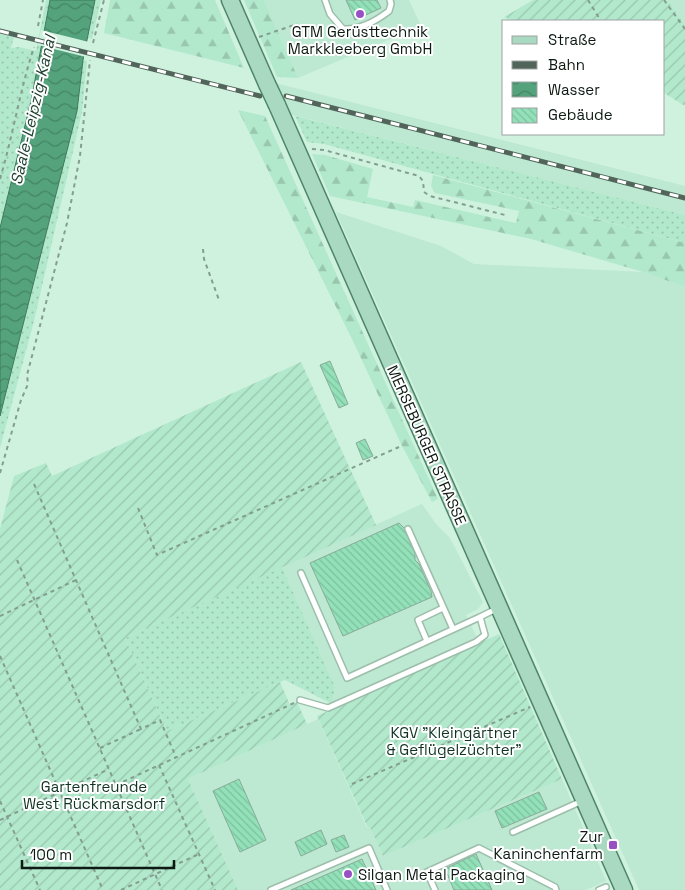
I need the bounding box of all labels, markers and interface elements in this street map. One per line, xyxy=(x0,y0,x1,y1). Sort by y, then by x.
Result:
marker: GTM Gerüsttechnik Markkleeberg GmbH xyxy=(354,8,366,20)
legend xyxy=(502,20,665,135)
place label: GTM Gerüsttechnik Markkleeberg GmbH xyxy=(288,22,432,58)
text: Straße xyxy=(548,30,597,49)
water label: Saale-Leipzig-Kanal xyxy=(6,31,61,187)
text: Bahn xyxy=(548,55,585,74)
text: Wasser xyxy=(548,80,600,99)
text: Gebäude xyxy=(548,105,613,124)
street label: MERSEBURGER STRASSE xyxy=(383,362,471,528)
park label: KGV "Kleingärtner & Geflügelzüchter" xyxy=(386,723,522,759)
park label: Gartenfreunde West Rückmarsdorf xyxy=(23,777,165,813)
place label: Zur Kaninchenfarm xyxy=(493,827,603,863)
scale bar xyxy=(22,838,175,870)
marker: Zur Kaninchenfarm xyxy=(607,839,619,851)
text: 100 m xyxy=(30,845,72,864)
place label: Silgan Metal Packaging xyxy=(358,865,525,884)
marker: Silgan Metal Packaging xyxy=(342,868,354,880)

